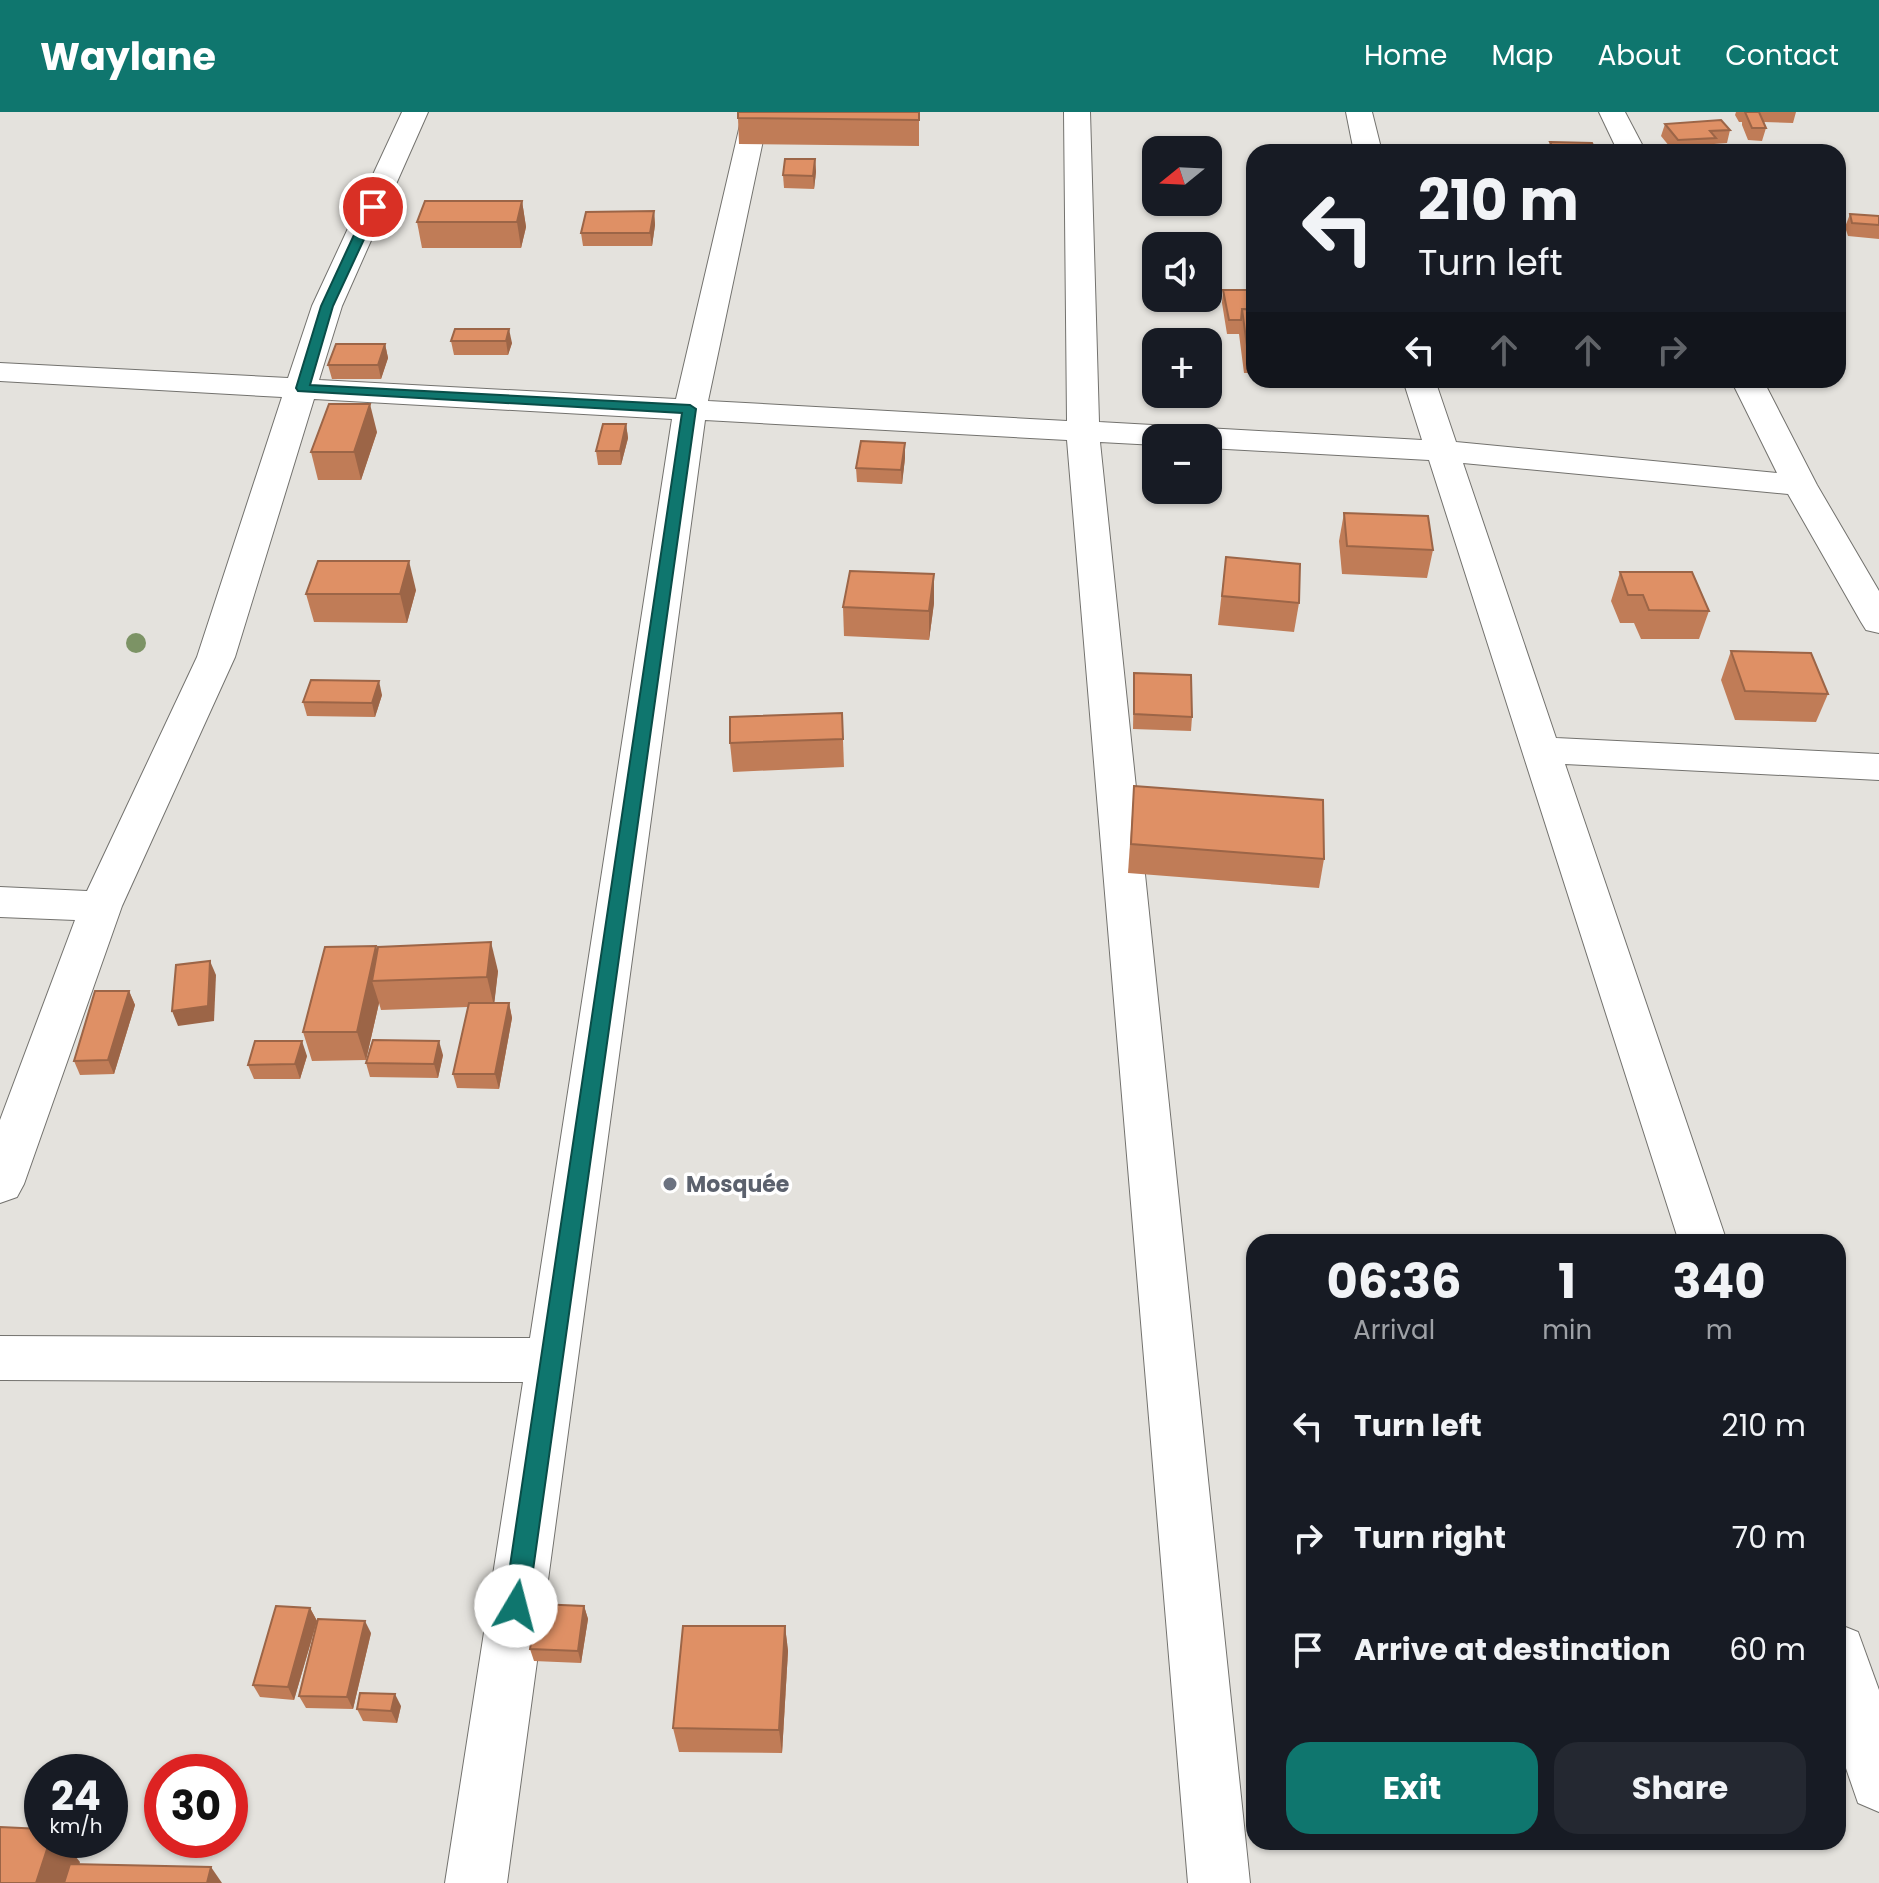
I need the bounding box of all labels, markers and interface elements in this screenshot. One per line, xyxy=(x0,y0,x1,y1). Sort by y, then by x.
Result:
text: Waylane xyxy=(40,30,216,83)
text: Home xyxy=(1364,36,1447,75)
text: Map xyxy=(1491,36,1553,75)
text: About xyxy=(1597,36,1681,75)
text: Contact xyxy=(1725,36,1839,75)
north arrow xyxy=(1142,136,1222,216)
map controls xyxy=(1142,136,1222,504)
text: 210 m xyxy=(1418,161,1579,240)
pin xyxy=(339,173,407,241)
icon: left xyxy=(1286,176,1390,280)
icon: arrive xyxy=(351,185,395,229)
button: sound xyxy=(1142,232,1222,312)
text: Turn left xyxy=(1418,237,1563,288)
button: + xyxy=(1142,328,1222,408)
icon: left xyxy=(1398,328,1442,372)
icon: ahead xyxy=(1482,328,1526,372)
icon: ahead xyxy=(1566,328,1610,372)
icon: right xyxy=(1650,328,1694,372)
button: − xyxy=(1142,424,1222,504)
place label: Mosquée xyxy=(686,1169,789,1200)
marker: Mosquée xyxy=(661,1175,679,1193)
text: 06:36 xyxy=(1327,1248,1462,1315)
text: 1 xyxy=(1558,1248,1576,1315)
text: 340 xyxy=(1673,1248,1765,1315)
text: Arrival xyxy=(1353,1312,1435,1348)
text: min xyxy=(1542,1312,1592,1348)
text: m xyxy=(1706,1312,1732,1348)
icon: left xyxy=(1286,1404,1330,1448)
text: Turn left xyxy=(1354,1404,1482,1447)
text: 210 m xyxy=(1721,1404,1806,1447)
icon: right xyxy=(1286,1516,1330,1560)
text: Turn right xyxy=(1354,1516,1506,1559)
text: 70 m xyxy=(1732,1516,1806,1559)
position arrow xyxy=(474,1564,558,1648)
icon: arrive xyxy=(1286,1628,1330,1672)
text: Arrive at destination xyxy=(1354,1628,1671,1671)
text: 60 m xyxy=(1729,1628,1806,1671)
button: Exit xyxy=(1286,1742,1538,1834)
button: Share xyxy=(1554,1742,1806,1834)
speed limit sign: 30 xyxy=(144,1754,248,1858)
text: 24 xyxy=(51,1768,101,1824)
text: km/h xyxy=(49,1812,103,1840)

